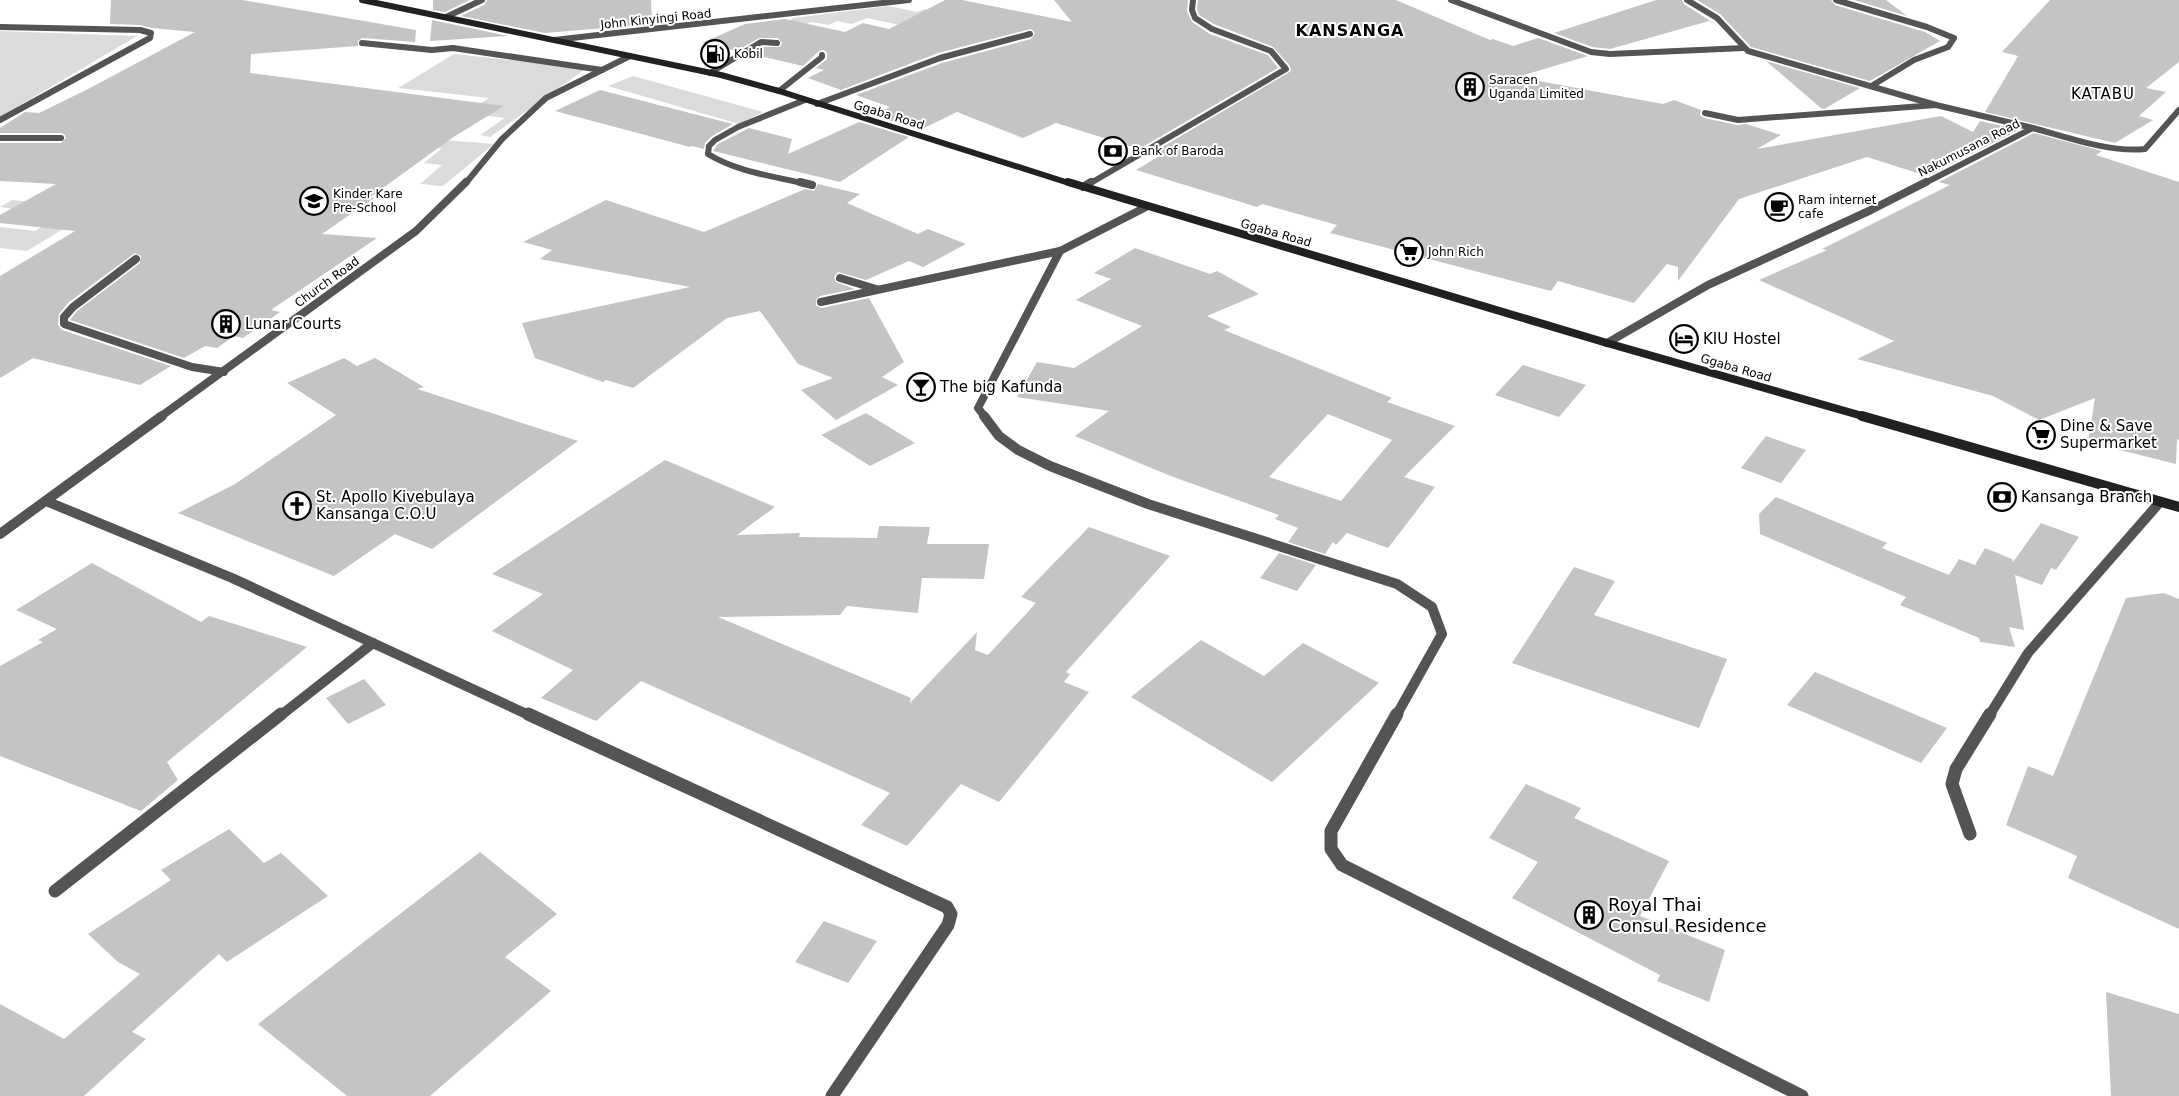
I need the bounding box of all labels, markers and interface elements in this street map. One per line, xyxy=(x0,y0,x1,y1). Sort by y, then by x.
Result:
street label: John Kinyingi Road xyxy=(599,6,712,32)
district label: KANSANGA xyxy=(1296,21,1404,40)
fuel station icon: Kobil xyxy=(700,39,730,69)
place label: Kobil xyxy=(734,47,763,61)
building icon: Saracen Uganda Limited xyxy=(1455,72,1485,102)
place label: Saracen Uganda Limited xyxy=(1489,73,1584,101)
district label: KATABU xyxy=(2071,85,2135,103)
street label: Ggaba Road xyxy=(852,98,926,132)
street label: Nakumusana Road xyxy=(1916,116,2022,180)
bank icon: Bank of Baroda xyxy=(1098,136,1128,166)
place label: Bank of Baroda xyxy=(1132,144,1224,158)
school or university icon: Kinder Kare Pre-School xyxy=(299,186,329,216)
place label: Kinder Kare Pre-School xyxy=(333,187,403,215)
cafe icon: Ram internet cafe xyxy=(1764,192,1794,222)
place label: Ram internet cafe xyxy=(1798,193,1877,221)
street label: Ggaba Road xyxy=(1239,216,1313,250)
supermarket icon: John Rich xyxy=(1394,237,1424,267)
place label: John Rich xyxy=(1427,245,1484,259)
street label: Church Road xyxy=(292,254,362,310)
building icon: Lunar Courts xyxy=(211,309,241,339)
place label: Lunar Courts xyxy=(245,315,341,333)
hotel icon: KIU Hostel xyxy=(1669,324,1699,354)
place label: KIU Hostel xyxy=(1703,330,1781,348)
street label: Ggaba Road xyxy=(1699,351,1773,385)
bar icon: The big Kafunda xyxy=(906,372,936,402)
place label: The big Kafunda xyxy=(939,378,1062,396)
place label: Dine & Save Supermarket xyxy=(2060,417,2157,452)
supermarket icon: Dine & Save Supermarket xyxy=(2026,420,2056,450)
bank icon: Kansanga Branch xyxy=(1987,482,2017,512)
place label: St. Apollo Kivebulaya Kansanga C.O.U xyxy=(316,488,475,523)
place label: Kansanga Branch xyxy=(2021,488,2152,506)
church icon: St. Apollo Kivebulaya Kansanga C.O.U xyxy=(282,491,312,521)
place label: Royal Thai Consul Residence xyxy=(1608,894,1767,936)
building icon: Royal Thai Consul Residence xyxy=(1574,900,1604,930)

